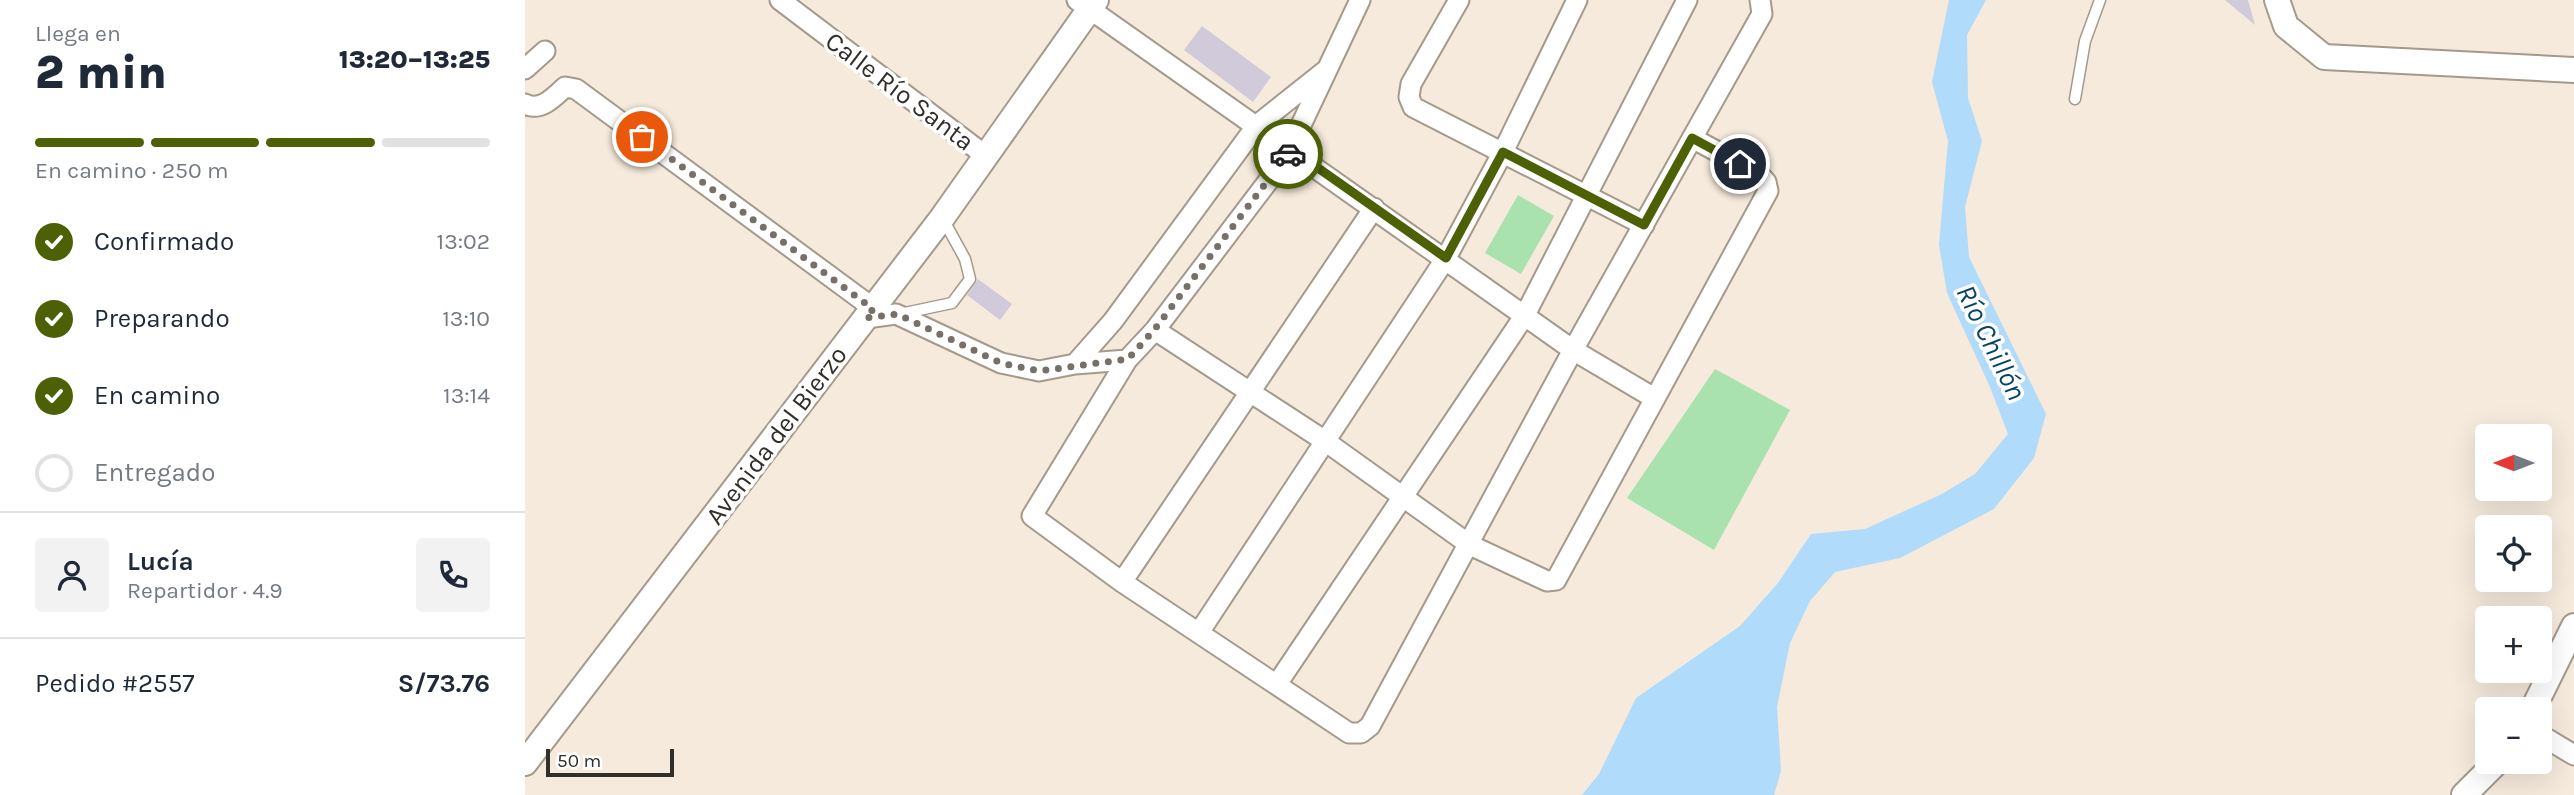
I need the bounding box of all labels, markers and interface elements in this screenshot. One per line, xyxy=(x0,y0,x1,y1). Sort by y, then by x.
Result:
text: Llega en xyxy=(35,20,121,47)
street label: Calle Río Santa xyxy=(819,25,980,157)
text: 13:20–13:25 xyxy=(339,44,490,75)
text: 2 min xyxy=(35,46,167,100)
pin xyxy=(612,107,672,167)
icon: bag xyxy=(623,118,661,156)
courier xyxy=(1253,119,1323,189)
pin xyxy=(1710,134,1770,194)
icon: car xyxy=(1269,135,1307,173)
icon: home xyxy=(1721,145,1759,183)
text: En camino · 250 m xyxy=(35,157,229,184)
icon: check xyxy=(35,223,73,261)
text: Confirmado xyxy=(94,226,234,257)
text: 13:02 xyxy=(437,228,490,255)
water label: Río Chillón xyxy=(1950,279,2034,405)
icon: check xyxy=(35,300,73,338)
text: Preparando xyxy=(94,303,230,334)
text: 13:10 xyxy=(442,305,490,332)
street label: Avenida del Bierzo xyxy=(699,340,854,531)
icon: check xyxy=(35,377,73,415)
text: En camino xyxy=(94,380,220,411)
text: 13:14 xyxy=(443,382,490,409)
north arrow xyxy=(2475,424,2551,500)
map controls xyxy=(2475,424,2552,774)
text: Entregado xyxy=(94,457,215,488)
button: locate xyxy=(2475,515,2552,592)
button: person xyxy=(35,538,109,612)
button: phone xyxy=(416,538,490,612)
text: Lucía xyxy=(127,546,194,577)
text: Repartidor · 4.9 xyxy=(127,577,283,604)
button: + xyxy=(2475,606,2552,683)
text: Pedido #2557 xyxy=(35,668,195,699)
text: S/73.76 xyxy=(398,668,490,699)
button: − xyxy=(2475,697,2552,774)
scale bar xyxy=(546,746,674,778)
text: 50 m xyxy=(557,750,601,772)

